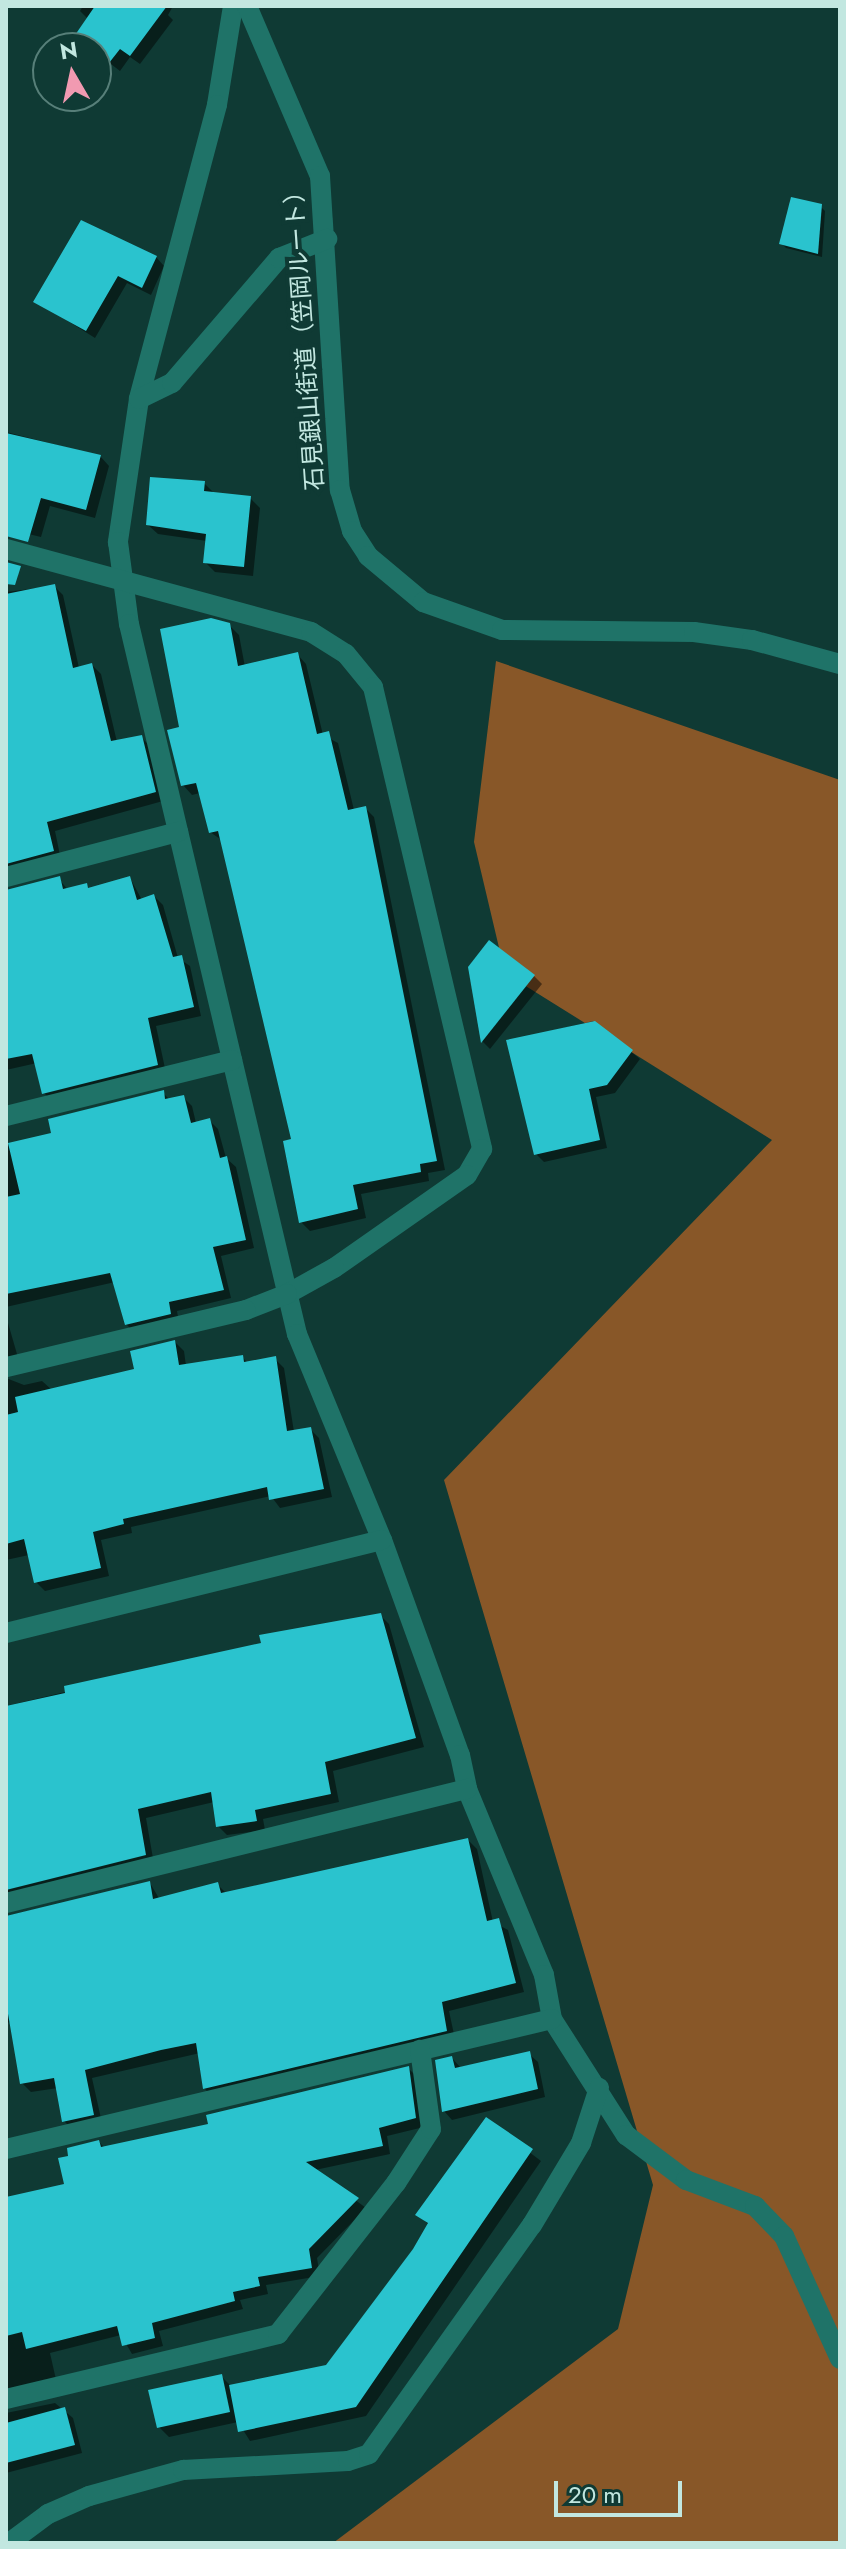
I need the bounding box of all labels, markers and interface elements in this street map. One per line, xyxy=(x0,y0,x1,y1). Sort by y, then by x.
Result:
north arrow xyxy=(32,32,112,112)
text: N xyxy=(57,33,80,67)
street label: 石見銀山街道（笠岡ルート） xyxy=(279,178,329,492)
scale bar xyxy=(558,2465,686,2515)
text: 20 m xyxy=(568,2477,622,2512)

